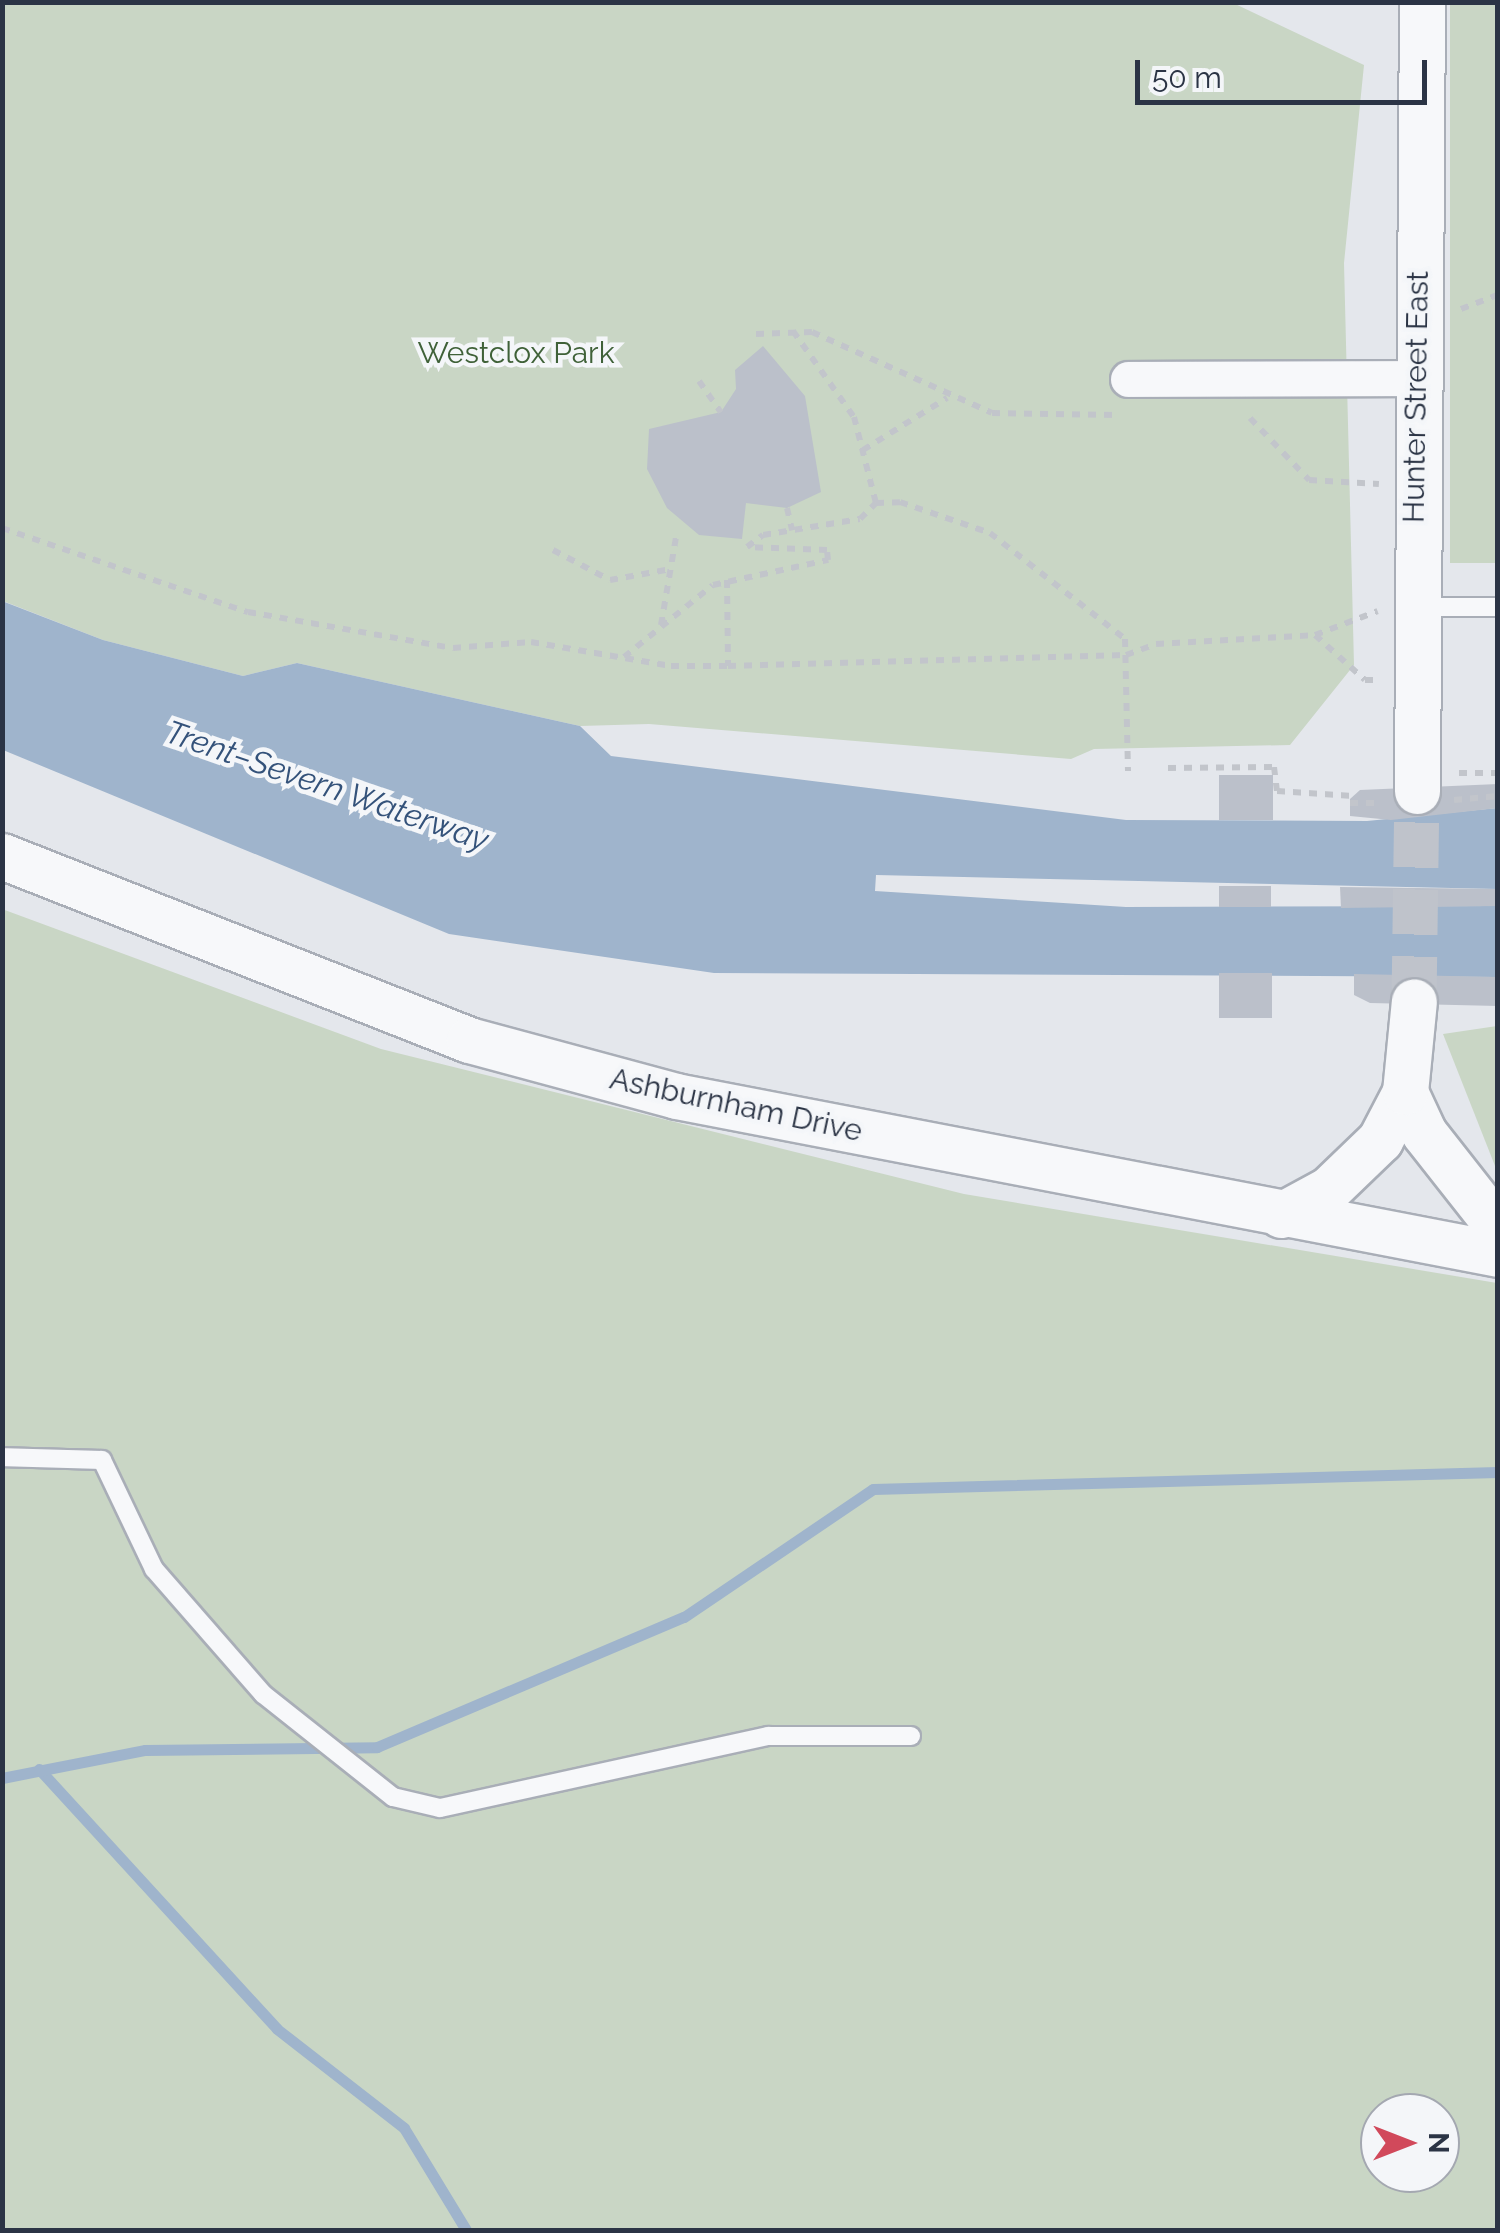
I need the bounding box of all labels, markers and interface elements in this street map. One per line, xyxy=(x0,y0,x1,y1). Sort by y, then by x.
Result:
scale bar xyxy=(1140,40,1432,102)
text: 50 m xyxy=(1152,60,1222,95)
street label: Hunter Street East xyxy=(1396,270,1436,524)
park label: Westclox Park xyxy=(417,335,615,371)
water label: Trent–Severn Waterway xyxy=(160,713,494,859)
street label: Ashburnham Drive xyxy=(607,1061,865,1149)
north arrow xyxy=(1360,2093,1460,2193)
text: N xyxy=(1422,2132,1455,2154)

